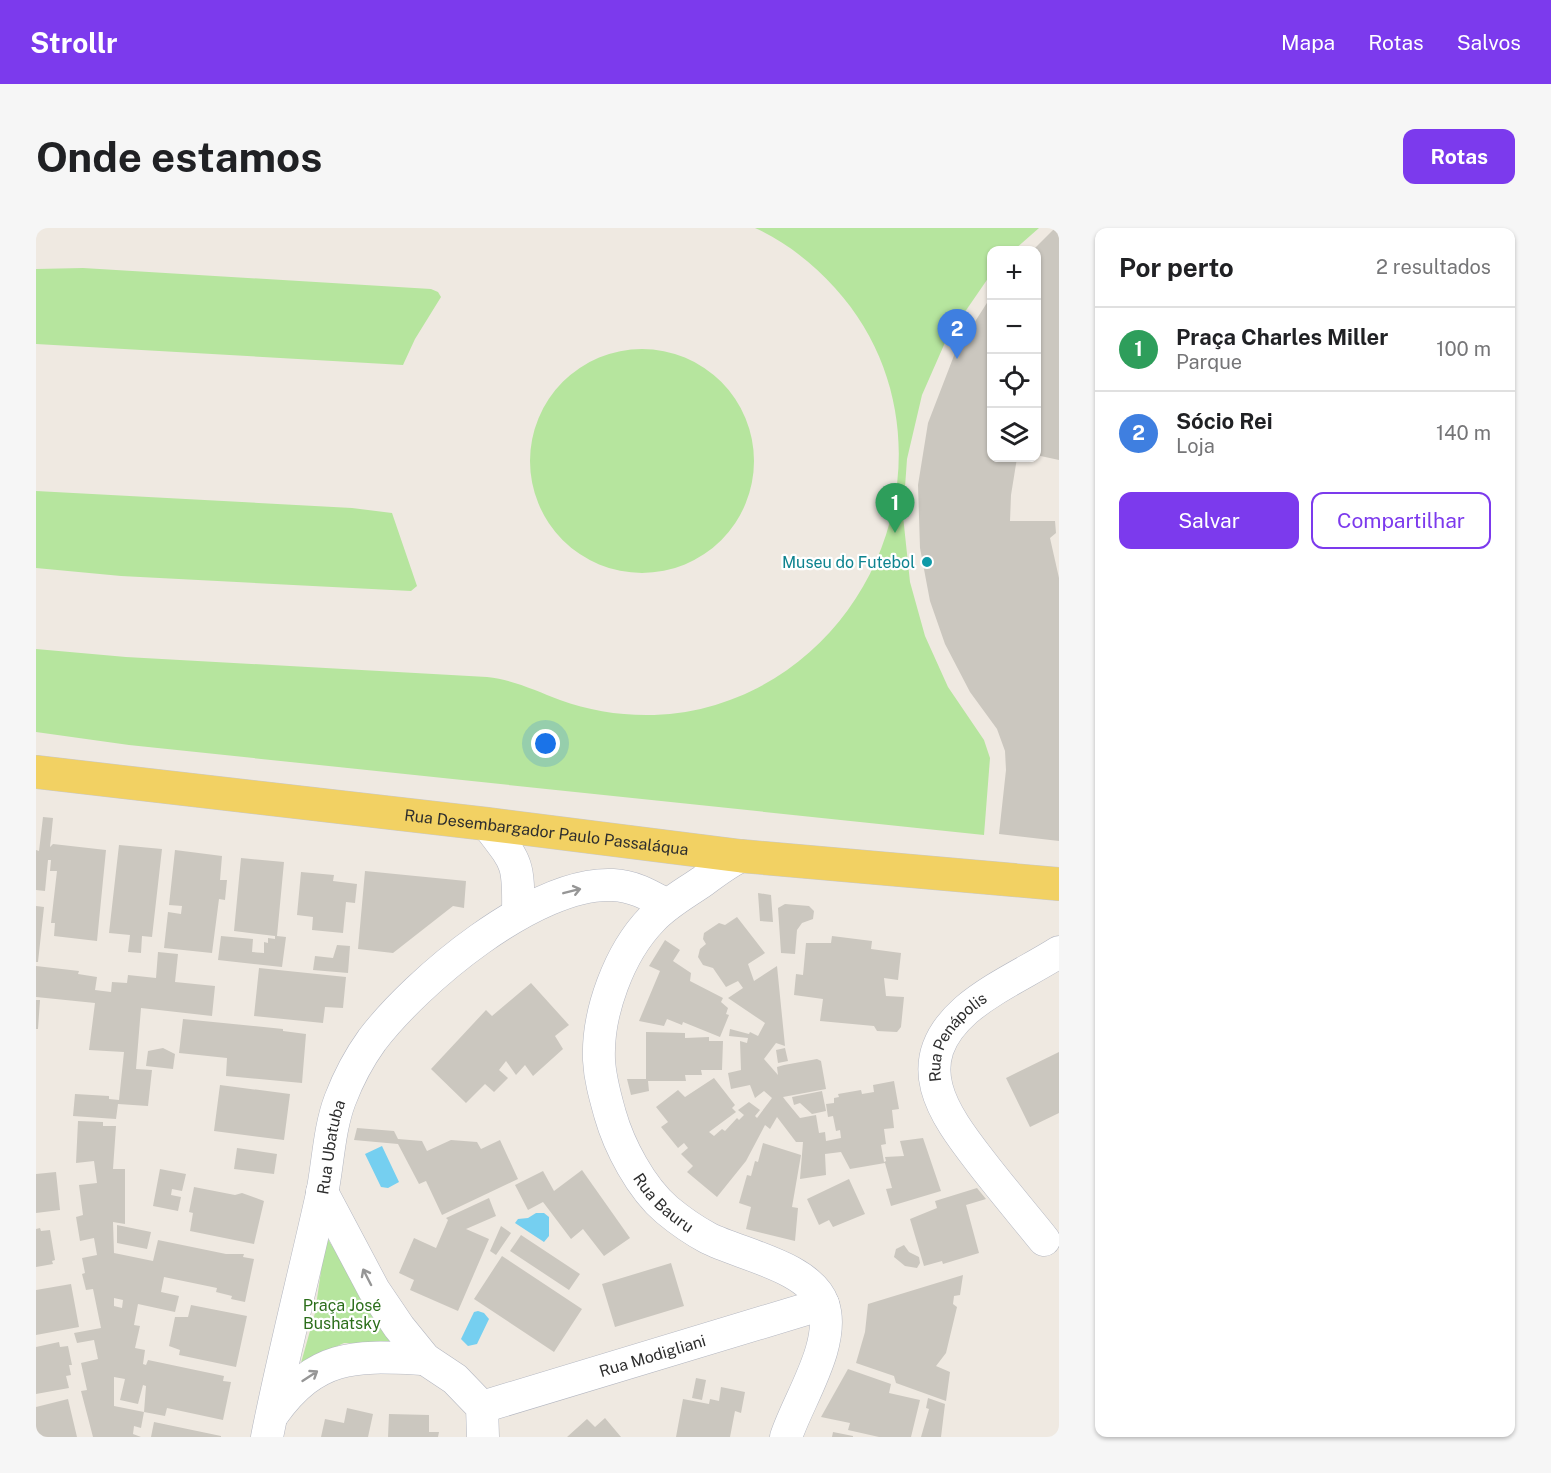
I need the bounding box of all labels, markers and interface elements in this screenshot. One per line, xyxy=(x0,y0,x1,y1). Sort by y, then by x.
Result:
text: Strollr xyxy=(30,26,118,59)
text: Mapa xyxy=(1281,30,1335,55)
text: Rotas xyxy=(1368,30,1424,55)
text: Salvos xyxy=(1457,30,1521,55)
button: Rotas xyxy=(1403,129,1515,184)
text: Onde estamos xyxy=(36,132,322,181)
map controls xyxy=(987,246,1041,462)
button: + xyxy=(987,246,1041,300)
text: Por perto xyxy=(1119,252,1234,283)
text: 2 resultados xyxy=(1376,255,1491,279)
button: − xyxy=(987,300,1041,354)
pin: 2 xyxy=(938,310,976,359)
text: Praça Charles Miller xyxy=(1176,324,1388,350)
text: 1 xyxy=(1134,337,1143,361)
text: 100 m xyxy=(1436,337,1491,361)
text: Parque xyxy=(1176,350,1242,374)
button: locate xyxy=(987,354,1041,408)
button: layers xyxy=(987,408,1041,462)
text: Sócio Rei xyxy=(1176,408,1273,434)
text: 2 xyxy=(1132,421,1145,445)
text: 140 m xyxy=(1436,421,1491,445)
text: Loja xyxy=(1176,434,1215,458)
pin: 1 xyxy=(876,484,914,533)
button: Salvar xyxy=(1119,492,1299,549)
button: Compartilhar xyxy=(1311,492,1491,549)
place label: Museu do Futebol xyxy=(782,553,915,572)
marker: Museu do Futebol xyxy=(920,555,934,569)
your location xyxy=(531,729,560,758)
street label: Rua Desembargador Paulo Passaláqua xyxy=(403,806,690,859)
one-way arrow xyxy=(562,885,581,897)
street label: Rua Penápolis xyxy=(925,989,990,1083)
street label: Rua Ubatuba xyxy=(313,1097,349,1196)
street label: Rua Bauru xyxy=(629,1170,697,1237)
one-way arrow xyxy=(361,1268,373,1286)
park label: Praça José Bushatsky xyxy=(303,1296,381,1333)
street label: Rua Modigliani xyxy=(597,1331,708,1381)
one-way arrow xyxy=(301,1370,318,1382)

